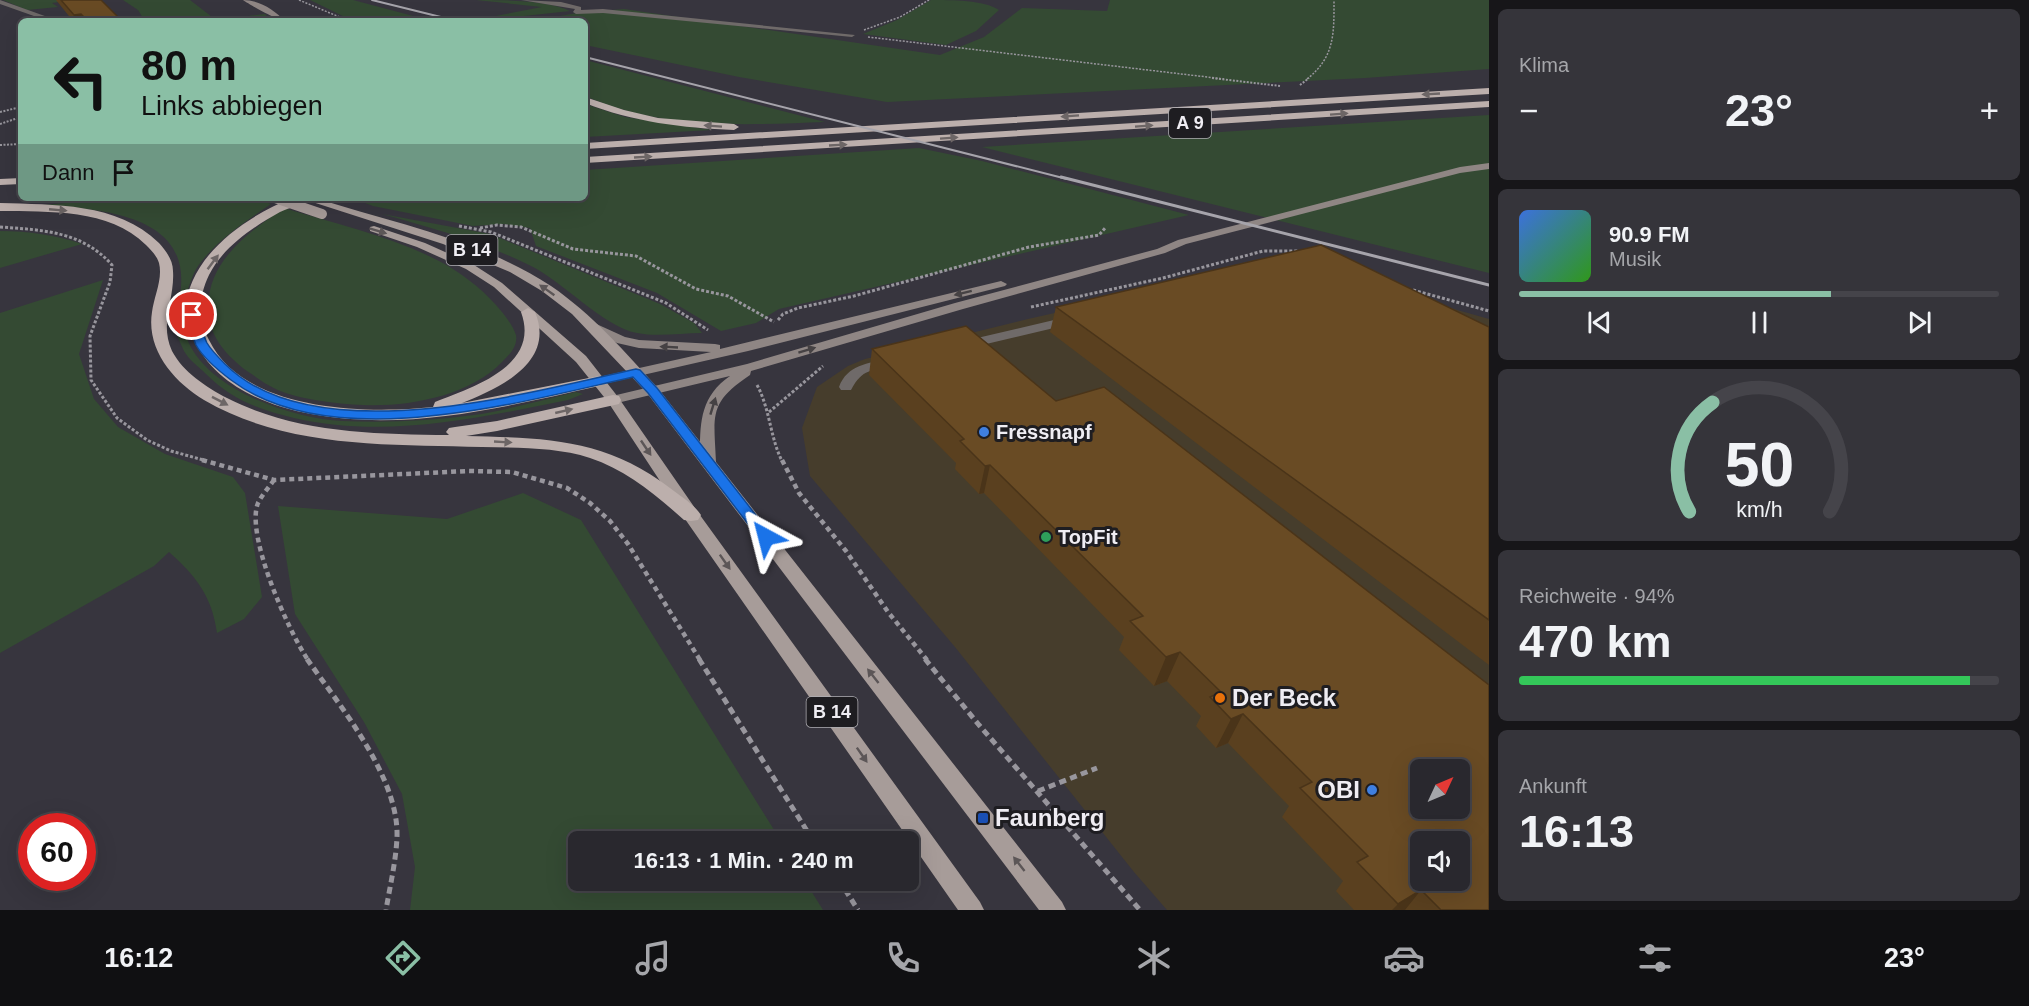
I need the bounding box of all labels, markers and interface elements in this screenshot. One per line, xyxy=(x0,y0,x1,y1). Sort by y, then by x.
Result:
icon: left xyxy=(42,42,120,120)
text: 80 m xyxy=(141,42,237,89)
text: Klima xyxy=(1519,54,1569,76)
text: 23° xyxy=(1725,85,1793,136)
one-way arrow xyxy=(1421,90,1440,99)
text: Links abbiegen xyxy=(141,91,323,121)
text: − xyxy=(1519,92,1538,129)
text: + xyxy=(1980,92,1999,129)
road number: A 9 xyxy=(1169,108,1211,138)
one-way arrow xyxy=(1329,109,1348,119)
one-way arrow xyxy=(1060,112,1079,121)
one-way arrow xyxy=(703,121,722,131)
one-way arrow xyxy=(1134,121,1153,131)
one-way arrow xyxy=(940,134,959,143)
one-way arrow xyxy=(829,141,848,150)
one-way arrow xyxy=(634,152,653,162)
icon: arrive xyxy=(107,156,140,189)
text: Dann xyxy=(42,160,95,185)
one-way arrow xyxy=(49,205,68,215)
text: 90.9 FM xyxy=(1609,222,1690,247)
one-way arrow xyxy=(369,227,387,236)
road number: B 14 xyxy=(446,235,498,265)
text: Musik xyxy=(1609,248,1661,270)
one-way arrow xyxy=(207,254,219,269)
one-way arrow xyxy=(539,284,555,296)
pin xyxy=(166,289,217,340)
one-way arrow xyxy=(954,289,972,299)
icon: arrive xyxy=(175,298,208,331)
icon: previous xyxy=(1583,306,1616,339)
icon: pause xyxy=(1743,306,1776,339)
icon: next xyxy=(1903,306,1936,339)
one-way arrow xyxy=(659,342,678,351)
one-way arrow xyxy=(798,345,816,354)
one-way arrow xyxy=(211,396,228,406)
one-way arrow xyxy=(709,397,718,415)
one-way arrow xyxy=(554,405,573,415)
place label: Fressnapf xyxy=(996,421,1092,443)
marker: Fressnapf xyxy=(977,425,991,439)
text: 50 xyxy=(1724,430,1794,499)
one-way arrow xyxy=(494,438,513,447)
one-way arrow xyxy=(640,440,652,456)
text: km/h xyxy=(1736,498,1782,522)
position arrow xyxy=(734,505,798,569)
place label: TopFit xyxy=(1058,526,1118,548)
marker: TopFit xyxy=(1039,530,1053,544)
one-way arrow xyxy=(719,554,731,570)
text: Reichweite · 94% xyxy=(1519,585,1675,607)
text: 470 km xyxy=(1519,616,1672,667)
one-way arrow xyxy=(868,669,880,684)
place label: Der Beck xyxy=(1232,684,1337,711)
marker: Der Beck xyxy=(1213,691,1227,705)
road number: B 14 xyxy=(806,697,858,727)
one-way arrow xyxy=(856,747,868,763)
north arrow xyxy=(1410,759,1470,819)
map controls xyxy=(1410,759,1470,891)
text: Ankunft xyxy=(1519,775,1587,797)
place label: OBI xyxy=(1317,776,1360,803)
marker: OBI xyxy=(1365,783,1379,797)
place label: Faunberg xyxy=(995,804,1104,831)
text: 16:13 xyxy=(1519,806,1634,857)
marker: Faunberg xyxy=(976,811,990,825)
speed limit sign: 60 xyxy=(18,813,96,891)
button: sound xyxy=(1410,831,1470,891)
text: 16:13 · 1 Min. · 240 m xyxy=(633,848,854,873)
one-way arrow xyxy=(1012,856,1025,872)
icon: directions xyxy=(382,937,424,979)
icon: music xyxy=(632,937,674,979)
icon: phone xyxy=(882,937,924,979)
icon: climate xyxy=(1133,937,1175,979)
icon: car xyxy=(1383,937,1425,979)
icon: filters xyxy=(1634,937,1676,979)
text: 16:12 xyxy=(104,943,173,973)
text: 23° xyxy=(1884,943,1925,973)

